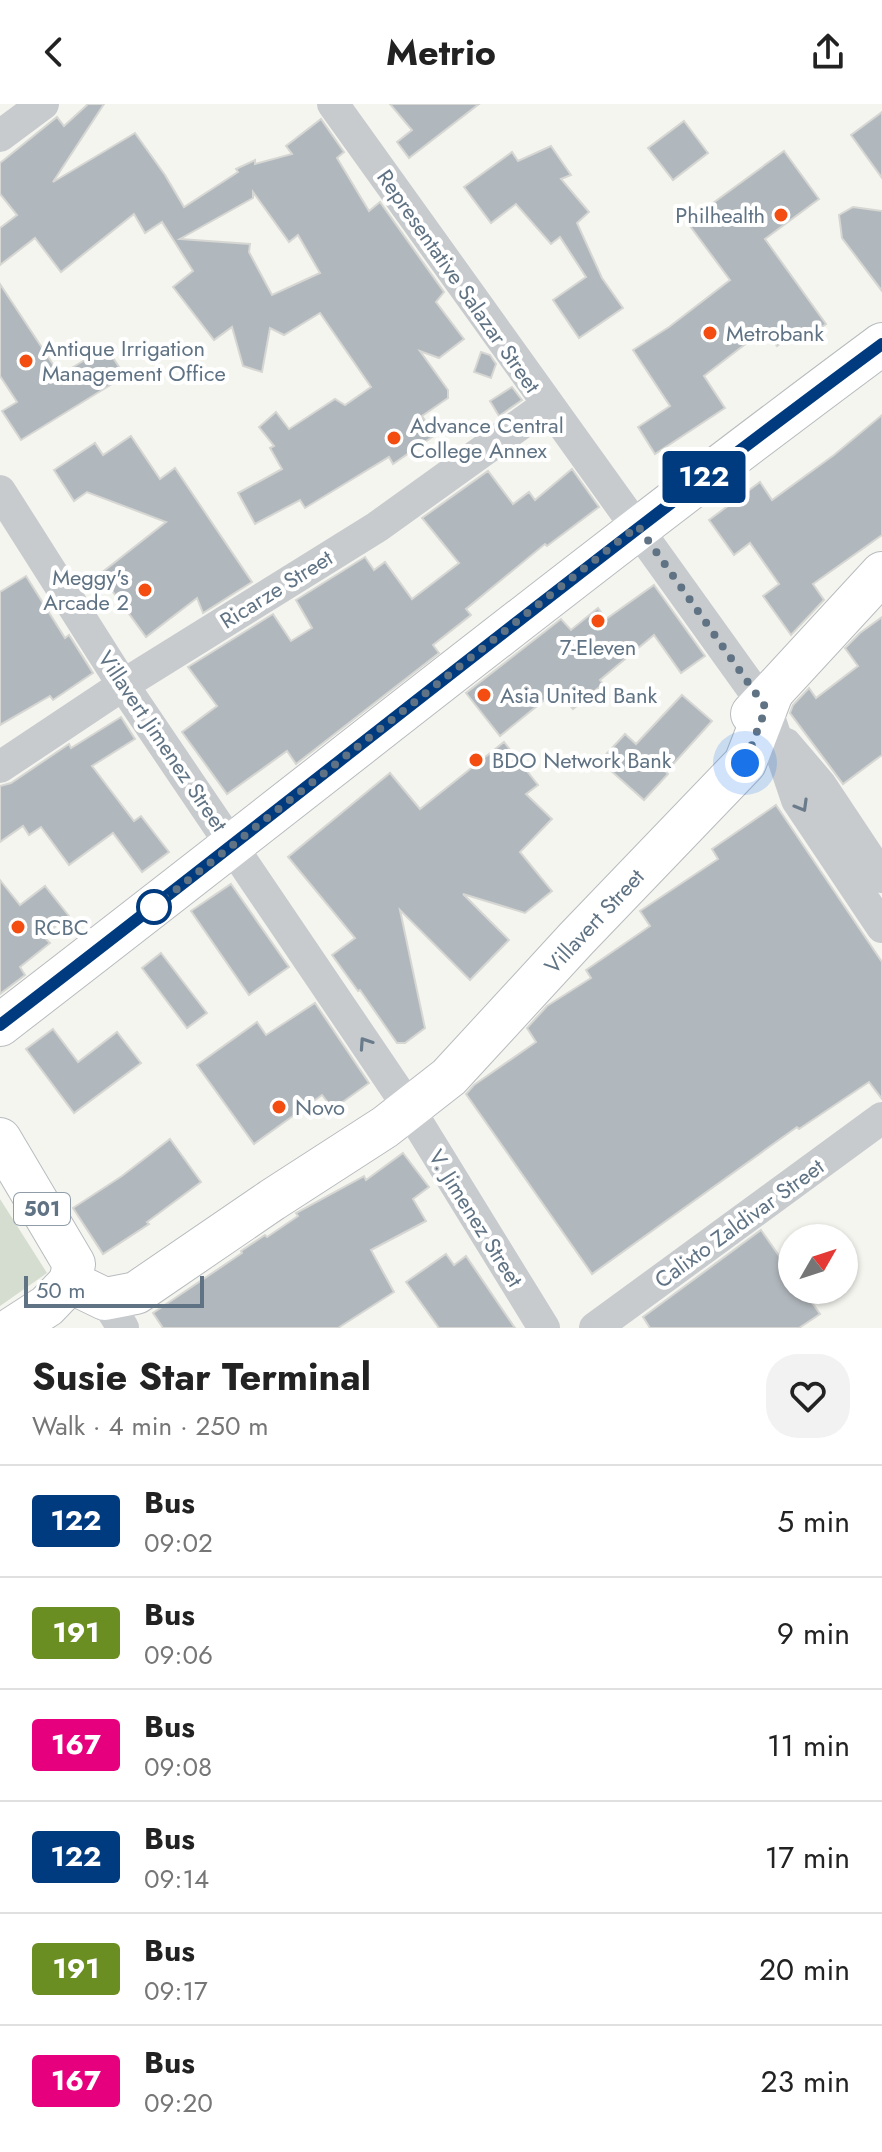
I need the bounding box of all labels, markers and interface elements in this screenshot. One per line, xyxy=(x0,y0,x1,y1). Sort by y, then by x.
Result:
text: Metrio xyxy=(386,26,496,78)
icon: back xyxy=(32,30,76,74)
icon: share xyxy=(806,30,850,74)
street label: Representative Salazar Street xyxy=(370,163,549,400)
place label: Philhealth xyxy=(675,199,765,231)
marker: Philhealth xyxy=(772,206,790,224)
place label: Metrobank xyxy=(726,317,824,349)
marker: Metrobank xyxy=(701,324,719,342)
place label: Antique Irrigation Management Office xyxy=(42,332,226,389)
marker: Antique Irrigation Management Office xyxy=(17,352,35,370)
place label: Advance Central College Annex xyxy=(410,409,564,466)
marker: Advance Central College Annex xyxy=(385,429,403,447)
line badge: 122 xyxy=(658,451,750,503)
text: 122 xyxy=(679,456,730,497)
street label: Ricarze Street xyxy=(213,541,339,636)
place label: Meggy's Arcade 2 xyxy=(43,561,129,618)
marker: Meggy's Arcade 2 xyxy=(136,581,154,599)
marker: 7-Eleven xyxy=(589,612,607,630)
place label: 7-Eleven xyxy=(560,631,636,663)
street label: Villavert Jimenez Street xyxy=(90,644,236,838)
place label: Asia United Bank xyxy=(500,679,657,711)
marker: Asia United Bank xyxy=(475,686,493,704)
your location xyxy=(725,743,765,783)
place label: BDO Network Bank xyxy=(492,744,672,776)
marker: BDO Network Bank xyxy=(467,751,485,769)
one-way arrow xyxy=(792,797,808,811)
street label: Villavert Street xyxy=(537,861,652,981)
unlabelled marker xyxy=(137,890,171,924)
place label: RCBC xyxy=(34,911,89,943)
marker: RCBC xyxy=(9,918,27,936)
one-way arrow xyxy=(360,1038,375,1052)
place label: Novo xyxy=(295,1091,345,1123)
marker: Novo xyxy=(270,1098,288,1116)
street label: V. Jimenez Street xyxy=(421,1143,531,1294)
street label: Calixto Zaldivar Street xyxy=(648,1150,831,1295)
road number: 501 xyxy=(14,1193,70,1225)
north arrow xyxy=(778,1224,858,1304)
map controls xyxy=(778,1224,858,1304)
scale bar xyxy=(24,1272,204,1308)
text: 50 m xyxy=(36,1274,85,1306)
text: Susie Star Terminal xyxy=(32,1349,371,1404)
button: heart xyxy=(766,1354,850,1438)
text: Walk · 4 min · 250 m xyxy=(32,1407,269,1445)
text: Bus xyxy=(144,1481,195,1524)
text: 122 xyxy=(51,1500,102,1541)
text: 5 min xyxy=(777,1500,850,1543)
text: 09:02 xyxy=(144,1524,213,1562)
text: Bus xyxy=(144,1593,195,1636)
text: 191 xyxy=(52,1612,100,1653)
text: 9 min xyxy=(777,1612,850,1655)
text: 09:06 xyxy=(144,1636,213,1674)
text: Bus xyxy=(144,1705,195,1748)
text: 167 xyxy=(51,1724,101,1765)
text: 11 min xyxy=(767,1724,850,1767)
text: 09:08 xyxy=(144,1748,212,1786)
text: Bus xyxy=(144,1817,195,1860)
text: 122 xyxy=(51,1836,102,1877)
text: 17 min xyxy=(765,1836,850,1879)
text: 09:14 xyxy=(144,1860,209,1898)
text: Bus xyxy=(144,1929,195,1972)
text: 191 xyxy=(52,1948,100,1989)
text: 20 min xyxy=(759,1948,850,1991)
text: 09:17 xyxy=(144,1972,208,2010)
text: Bus xyxy=(144,2041,195,2084)
text: 167 xyxy=(51,2060,101,2101)
text: 23 min xyxy=(761,2060,850,2103)
text: 09:20 xyxy=(144,2084,213,2122)

